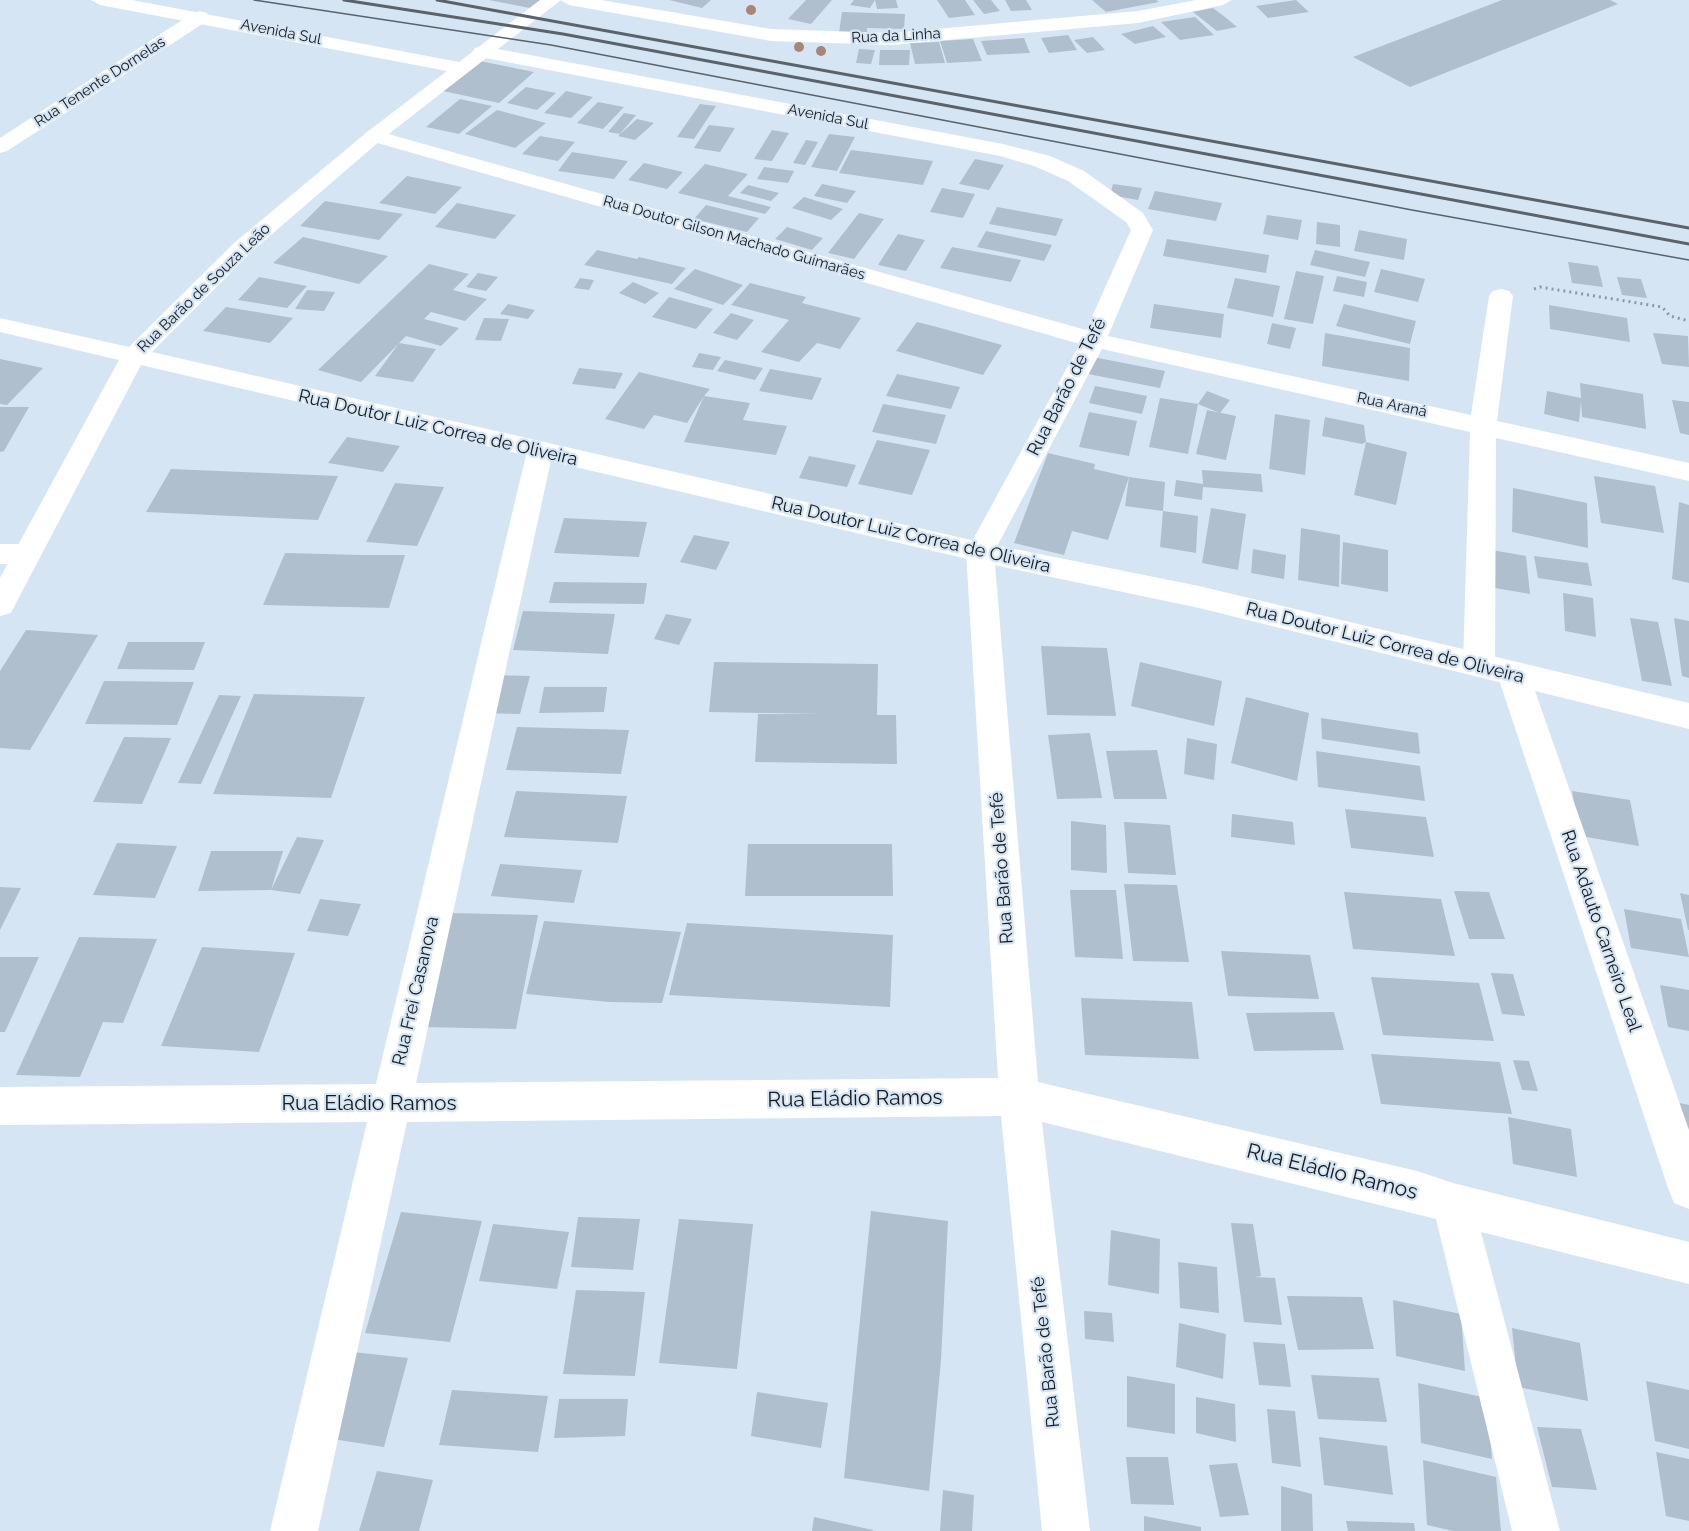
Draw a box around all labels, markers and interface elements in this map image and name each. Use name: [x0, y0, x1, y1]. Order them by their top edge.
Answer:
street label: Avenida Sul: [239, 15, 323, 49]
street label: Rua da Linha: [851, 25, 941, 47]
street label: Rua Tenente Dornelas: [31, 33, 169, 131]
street label: Avenida Sul: [786, 100, 870, 134]
street label: Rua Doutor Gilson Machado Guimarães: [601, 192, 867, 284]
street label: Rua Barão de Souza Leão: [134, 220, 274, 356]
street label: Rua Barão de Tefé: [1023, 314, 1111, 460]
street label: Rua Doutor Luiz Correa de Oliveira: [296, 385, 580, 471]
street label: Rua Araná: [1355, 389, 1429, 421]
street label: Rua Doutor Luiz Correa de Oliveira: [769, 492, 1053, 578]
street label: Rua Doutor Luiz Correa de Oliveira: [1244, 598, 1526, 688]
street label: Rua Barão de Tefé: [986, 791, 1018, 945]
street label: Rua Adauto Carneiro Leal: [1556, 827, 1646, 1035]
street label: Rua Frei Casanova: [388, 914, 444, 1068]
street label: Rua Eládio Ramos: [767, 1085, 943, 1113]
street label: Rua Eládio Ramos: [281, 1091, 457, 1117]
street label: Rua Eládio Ramos: [1244, 1139, 1420, 1205]
street label: Rua Barão de Tefé: [1027, 1275, 1065, 1429]

